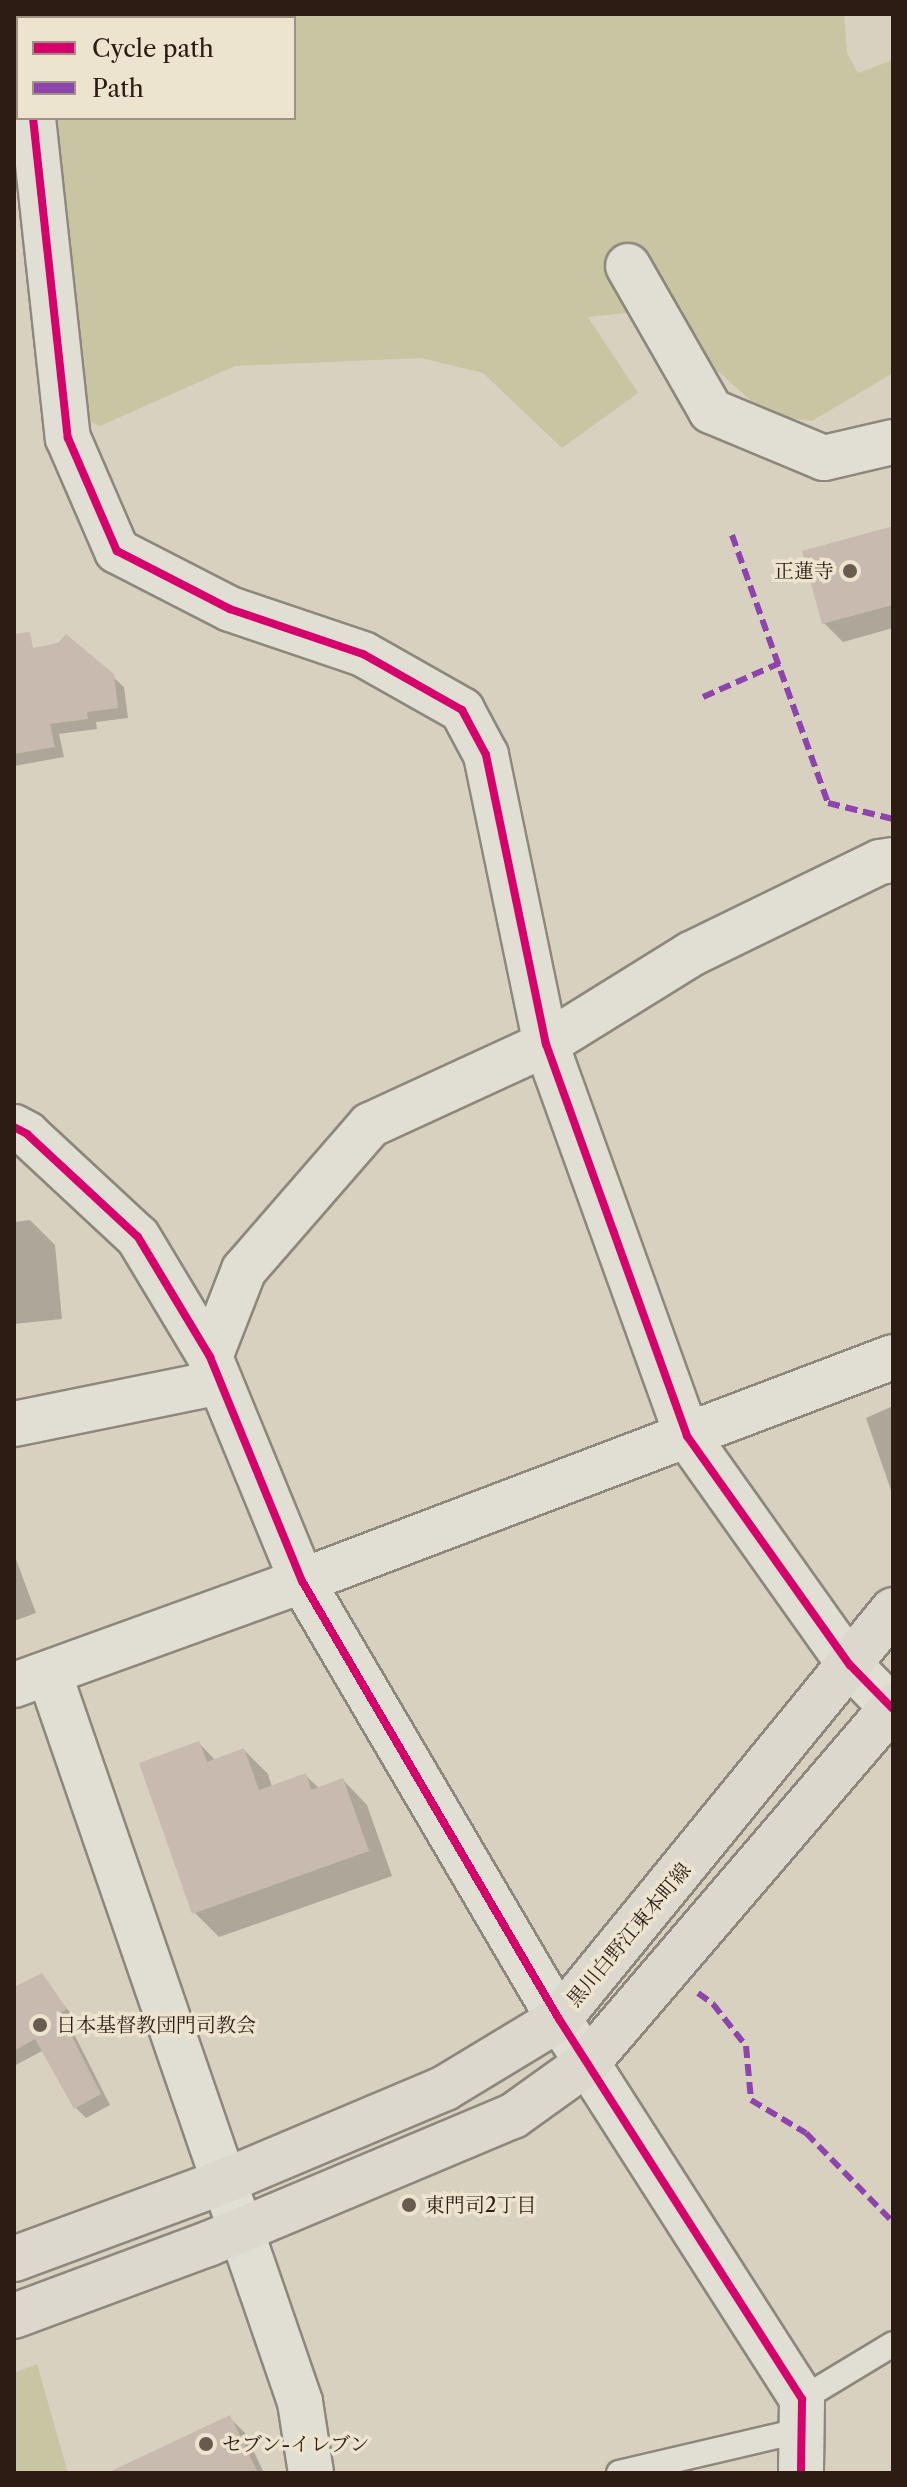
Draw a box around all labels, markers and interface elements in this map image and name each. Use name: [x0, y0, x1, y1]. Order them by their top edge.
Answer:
legend: [16, 16, 296, 120]
text: Cycle path: [92, 34, 214, 63]
text: Path: [92, 74, 144, 103]
place label: 正蓮寺: [774, 559, 834, 583]
marker: 正蓮寺: [841, 562, 859, 580]
street label: 黒川白野江東本町線: [562, 1858, 696, 2012]
place label: 日本基督教団門司教会: [56, 2013, 256, 2037]
marker: 日本基督教団門司教会: [31, 2016, 49, 2034]
place label: 東門司2丁目: [425, 2193, 536, 2217]
marker: 東門司2丁目: [400, 2196, 418, 2214]
place label: セブン-イレブン: [222, 2432, 371, 2456]
marker: セブン-イレブン: [197, 2435, 215, 2453]

